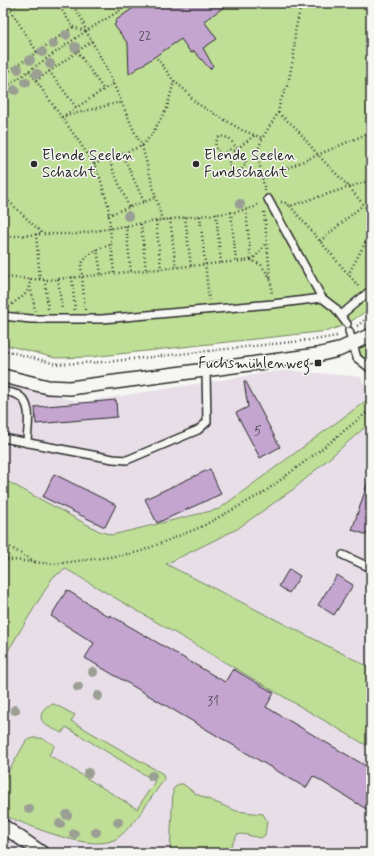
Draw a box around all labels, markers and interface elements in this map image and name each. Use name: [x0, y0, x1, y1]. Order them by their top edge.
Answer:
house number: 22: [138, 28, 152, 45]
place label: Elende Seelen Schacht: [42, 146, 134, 183]
place label: Elende Seelen Fundschacht: [204, 146, 296, 183]
marker: Elende Seelen Schacht: [29, 159, 39, 169]
marker: Elende Seelen Fundschacht: [191, 159, 201, 169]
place label: Fuchsmühlenweg: [198, 354, 310, 375]
marker: Fuchsmühlenweg: [313, 358, 323, 368]
house number: 5: [254, 423, 262, 440]
house number: 31: [207, 693, 219, 710]

